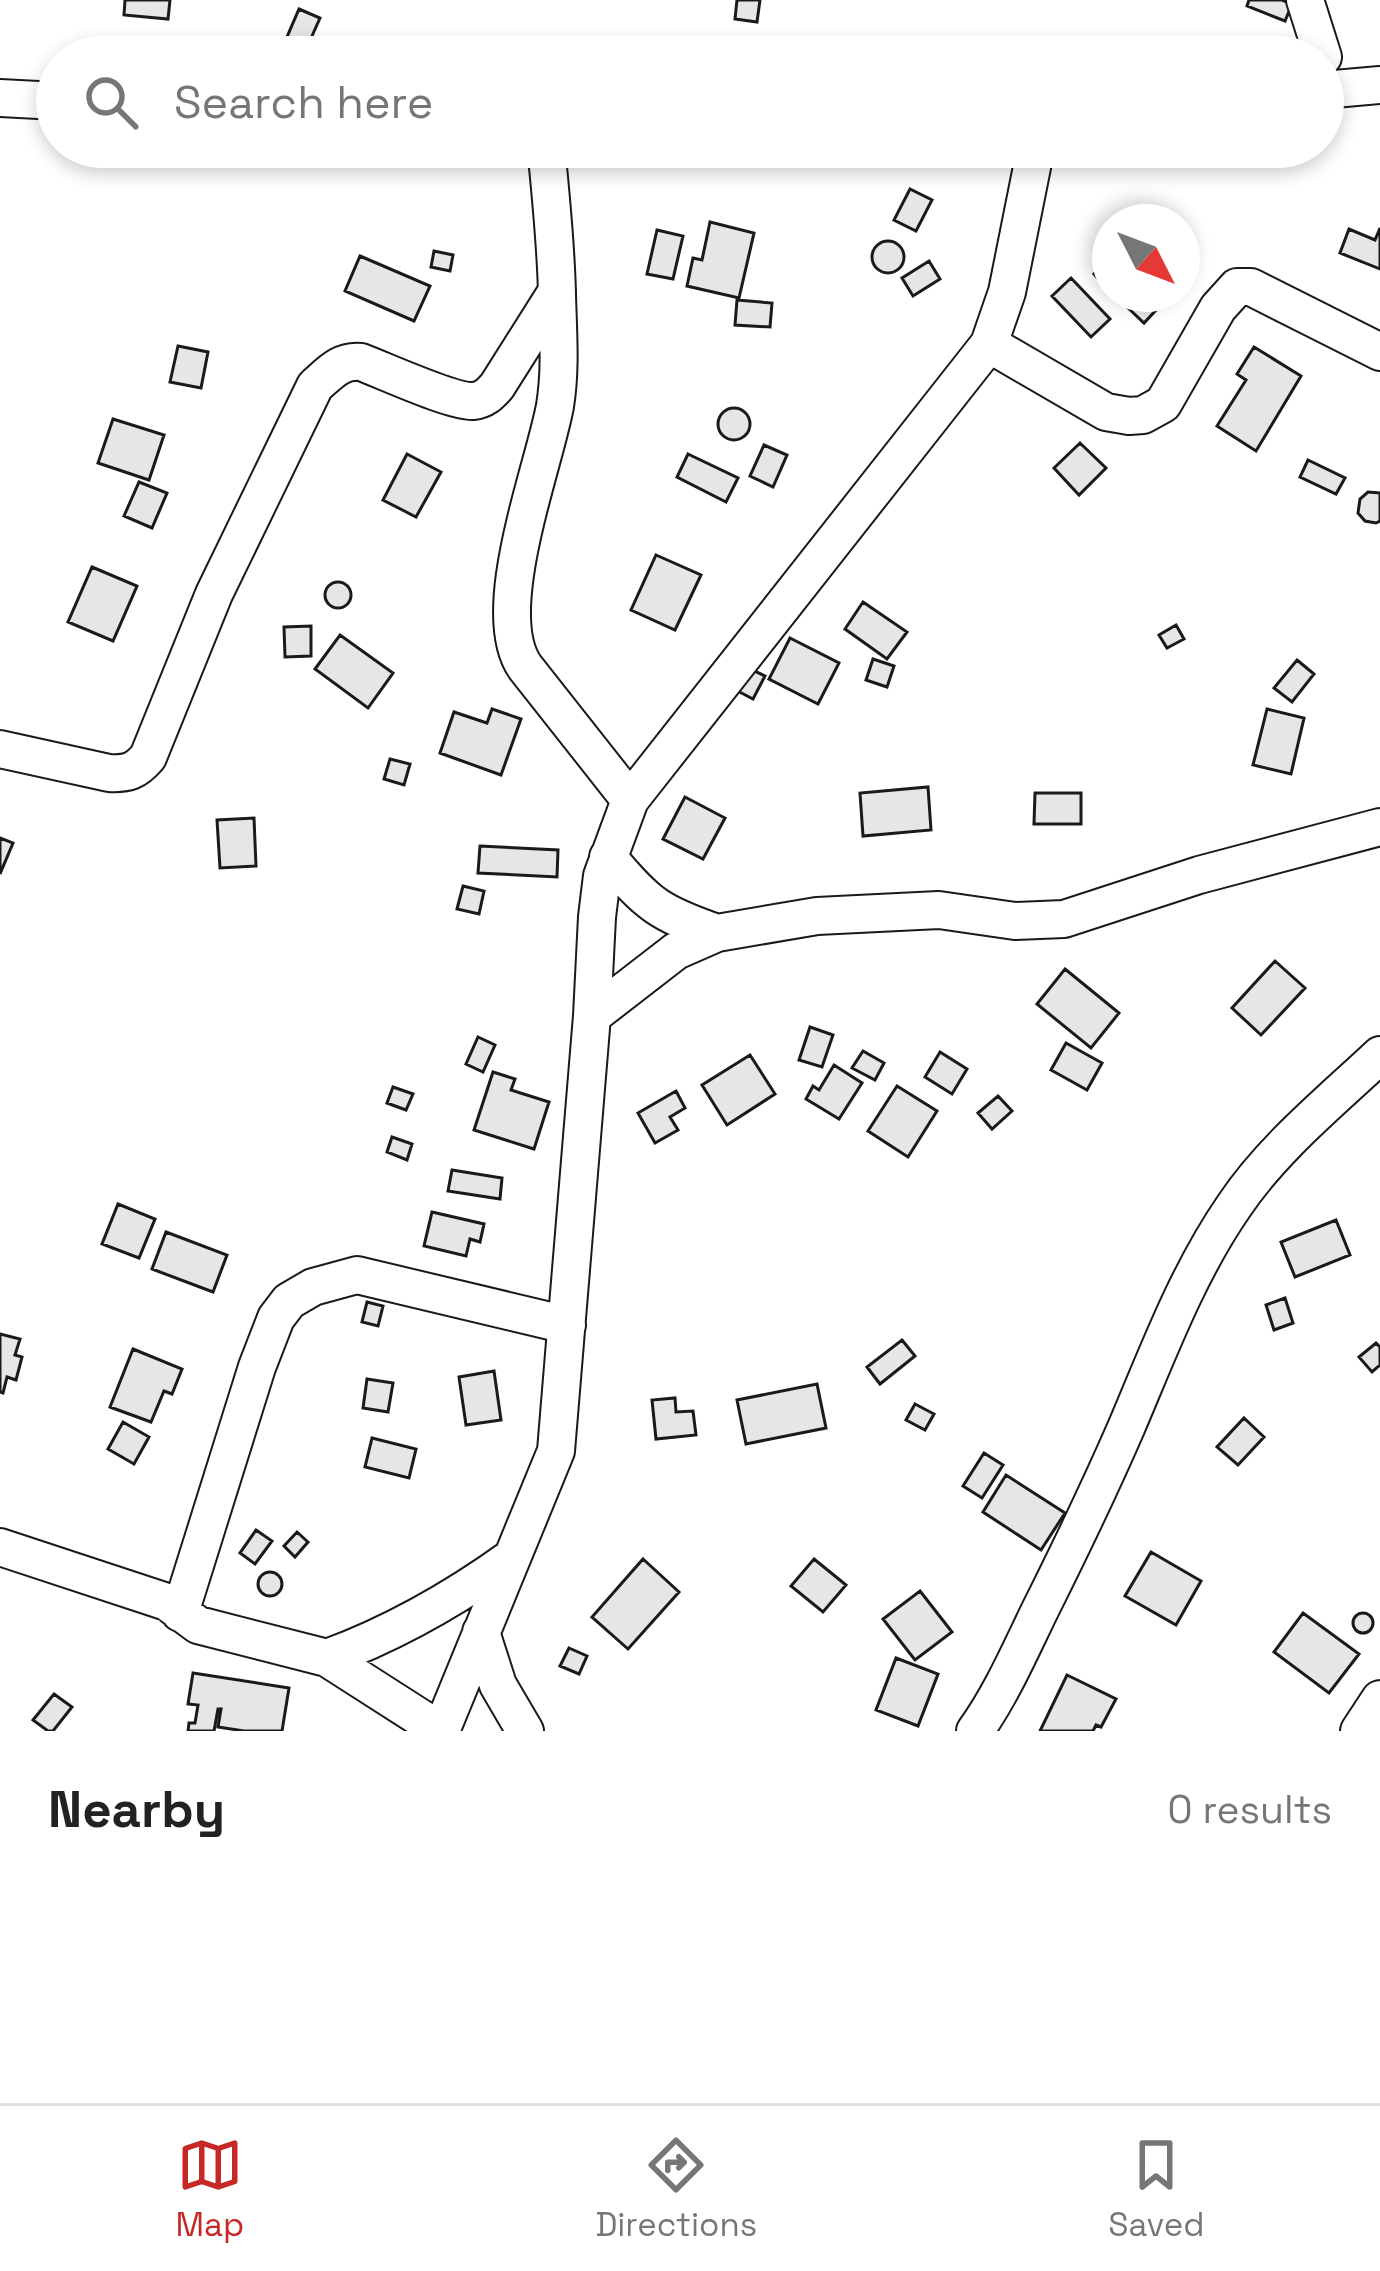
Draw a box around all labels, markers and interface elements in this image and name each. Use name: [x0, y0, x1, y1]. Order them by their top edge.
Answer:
search box: [36, 36, 1344, 168]
icon: search: [78, 69, 144, 135]
text: Search here: [174, 74, 433, 131]
north arrow: [1092, 204, 1200, 312]
text: Nearby: [48, 1777, 225, 1842]
text: 0 results: [1167, 1785, 1332, 1834]
tab: Map: [176, 2132, 244, 2246]
tab: Directions: [595, 2132, 757, 2246]
tab: Saved: [1108, 2132, 1204, 2246]

